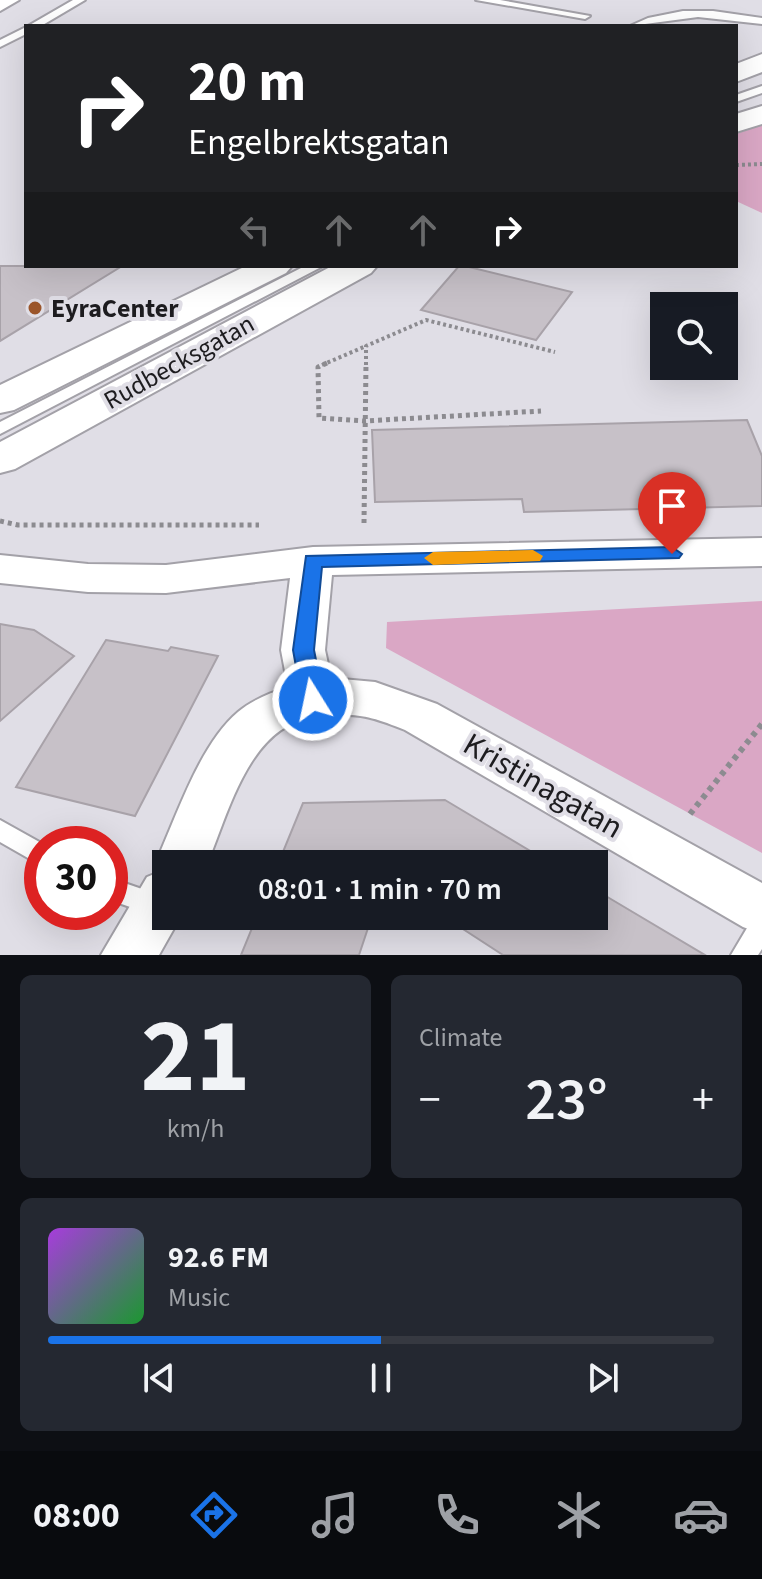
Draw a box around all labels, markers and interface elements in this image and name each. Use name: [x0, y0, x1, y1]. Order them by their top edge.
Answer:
text: 20 m: [188, 43, 306, 122]
icon: right: [56, 56, 160, 160]
text: Engelbrektsgatan: [188, 117, 450, 168]
icon: left: [233, 208, 277, 252]
icon: ahead: [317, 208, 361, 252]
icon: ahead: [401, 208, 445, 252]
icon: right: [485, 208, 529, 252]
place label: EyraCenter: [51, 290, 179, 327]
map controls: [650, 292, 738, 380]
button: search: [650, 292, 738, 380]
marker: EyraCenter: [26, 299, 44, 317]
street label: Rudbecksgatan: [97, 305, 261, 419]
pin: [638, 472, 706, 554]
icon: arrive: [650, 484, 694, 528]
position arrow: [271, 658, 355, 742]
street label: Kristinagatan: [455, 722, 631, 850]
speed limit sign: 30: [24, 826, 128, 930]
text: 08:01 · 1 min · 70 m: [258, 868, 502, 911]
text: 21: [141, 984, 250, 1132]
text: Climate: [419, 1019, 503, 1056]
text: 23°: [525, 1058, 608, 1143]
text: −: [419, 1069, 441, 1132]
text: +: [692, 1069, 714, 1132]
text: km/h: [167, 1110, 224, 1147]
text: 92.6 FM: [168, 1236, 269, 1279]
text: Music: [168, 1279, 230, 1316]
icon: previous: [137, 1356, 181, 1400]
icon: pause: [359, 1356, 403, 1400]
icon: next: [581, 1356, 625, 1400]
icon: directions: [186, 1487, 242, 1543]
icon: music: [307, 1487, 363, 1543]
icon: phone: [429, 1487, 485, 1543]
icon: climate: [551, 1487, 607, 1543]
icon: car: [673, 1487, 729, 1543]
text: 08:00: [33, 1490, 120, 1541]

